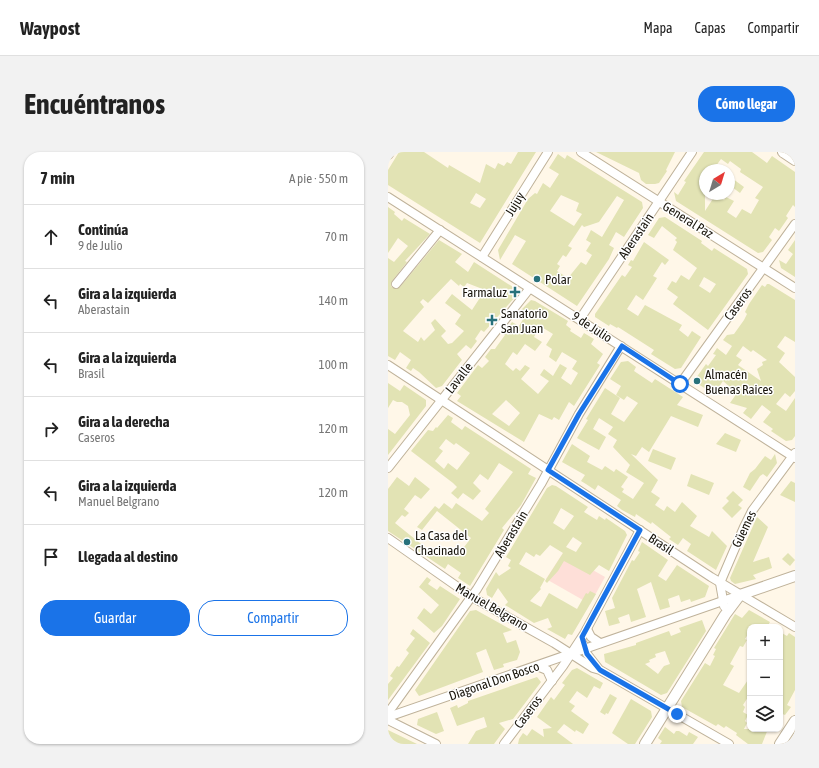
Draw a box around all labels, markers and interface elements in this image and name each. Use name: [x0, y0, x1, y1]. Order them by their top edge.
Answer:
text: Waypost: [20, 17, 80, 39]
text: Mapa: [644, 20, 673, 36]
text: Capas: [695, 20, 726, 36]
text: Compartir: [748, 20, 799, 36]
button: Cómo llegar: [698, 86, 795, 122]
text: Encuéntranos: [24, 88, 165, 120]
north arrow: [699, 164, 735, 200]
text: 7 min: [40, 168, 75, 188]
text: A pie · 550 m: [289, 171, 348, 186]
street label: Jujuy: [502, 189, 528, 219]
street label: General Paz: [660, 199, 716, 242]
street label: Aberastain: [615, 210, 657, 262]
text: Continúa: [78, 221, 128, 238]
icon: ahead: [40, 226, 62, 248]
text: 70 m: [325, 229, 348, 244]
text: 9 de Julio: [78, 238, 123, 253]
place label: Polar: [545, 272, 571, 287]
marker: Polar: [532, 274, 542, 284]
street label: Caseros: [721, 284, 755, 323]
text: Gira a la izquierda: [78, 285, 176, 302]
place label: Farmaluz: [462, 285, 507, 300]
marker: Farmaluz: [510, 287, 520, 297]
icon: left: [40, 290, 62, 312]
text: 140 m: [319, 293, 348, 308]
text: Aberastain: [78, 302, 130, 317]
place label: Sanatorio San Juan: [501, 306, 548, 336]
street label: 9 de Julio: [569, 309, 615, 345]
marker: Sanatorio San Juan: [486, 314, 498, 326]
text: Gira a la izquierda: [78, 349, 176, 366]
icon: left: [40, 354, 62, 376]
text: 100 m: [319, 357, 348, 372]
street label: Lavalle: [442, 360, 476, 396]
text: Brasil: [78, 366, 105, 381]
place label: Almacén Buenas Raices: [705, 367, 773, 397]
route start: [671, 375, 689, 393]
marker: Almacén Buenas Raices: [692, 376, 702, 386]
text: Gira a la derecha: [78, 413, 169, 430]
icon: right: [40, 418, 62, 440]
text: 120 m: [319, 421, 348, 436]
text: Caseros: [78, 430, 115, 445]
text: Gira a la izquierda: [78, 477, 176, 494]
icon: left: [40, 482, 62, 504]
text: 120 m: [319, 485, 348, 500]
text: Manuel Belgrano: [78, 494, 159, 509]
street label: Aberastain: [491, 508, 531, 560]
street label: Güemes: [729, 508, 759, 550]
place label: La Casa del Chacinado: [415, 528, 468, 558]
street label: Brasil: [646, 530, 677, 558]
marker: La Casa del Chacinado: [402, 537, 412, 547]
icon: arrive: [40, 546, 62, 568]
text: Llegada al destino: [78, 548, 178, 565]
street label: Manuel Belgrano: [453, 580, 531, 634]
button: Guardar: [40, 600, 190, 636]
button: Compartir: [198, 600, 348, 636]
map controls: [747, 624, 783, 732]
button: +: [747, 624, 783, 660]
street label: Diagonal Don Bosco: [447, 659, 541, 703]
button: −: [747, 660, 783, 696]
street label: Caseros: [511, 692, 545, 731]
button: layers: [747, 696, 783, 732]
route end: [668, 705, 686, 723]

